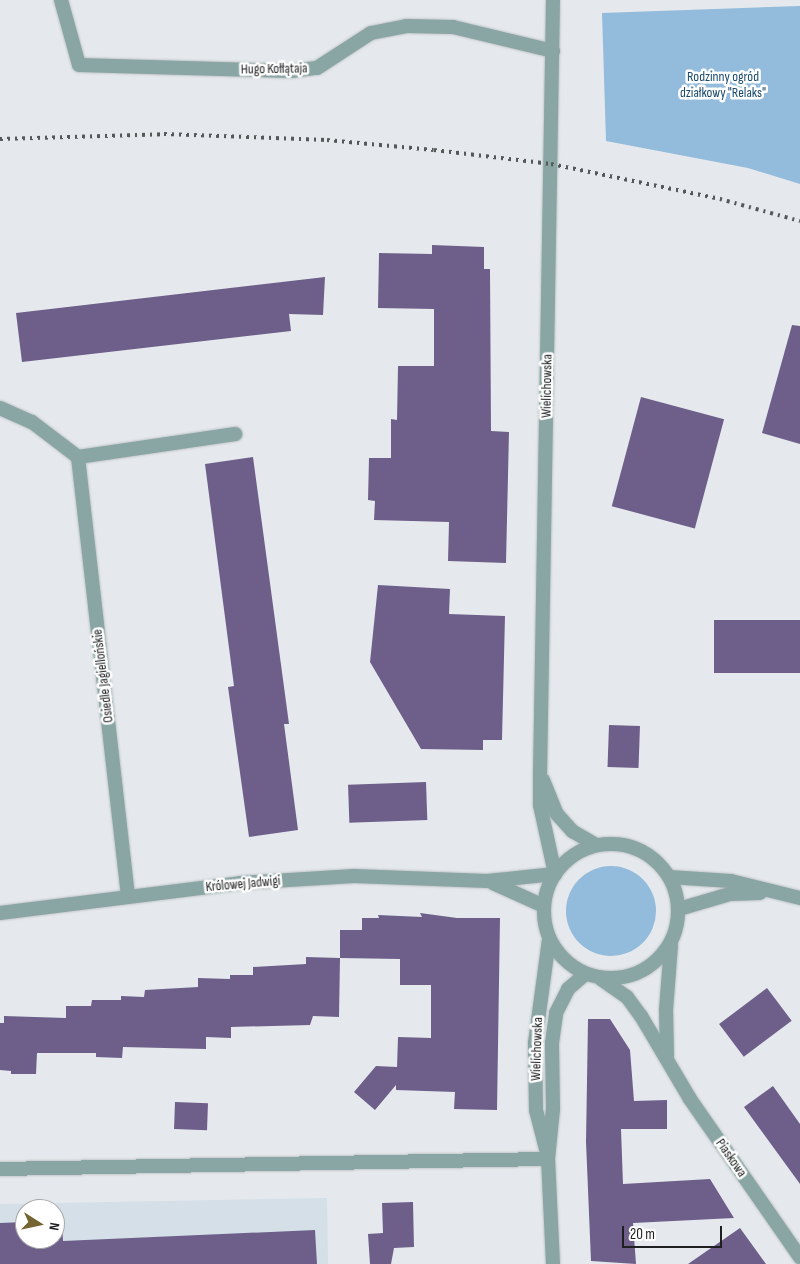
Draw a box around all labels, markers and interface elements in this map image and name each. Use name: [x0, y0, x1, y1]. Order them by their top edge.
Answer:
street label: Hugo Kołłątaja: [241, 60, 307, 78]
park label: Rodzinny ogród działkowy "Relaks": [680, 69, 766, 102]
street label: Wielichowska: [538, 354, 556, 418]
street label: Osiedle Jagiellońskie: [89, 628, 117, 724]
street label: Królowej Jadwigi: [205, 872, 281, 896]
street label: Wielichowska: [527, 1017, 547, 1081]
street label: Piaskowa: [712, 1136, 750, 1180]
north arrow: [15, 1199, 65, 1249]
scale bar: [625, 1216, 725, 1248]
text: N: [45, 1221, 63, 1232]
text: 20 m: [630, 1225, 655, 1244]

